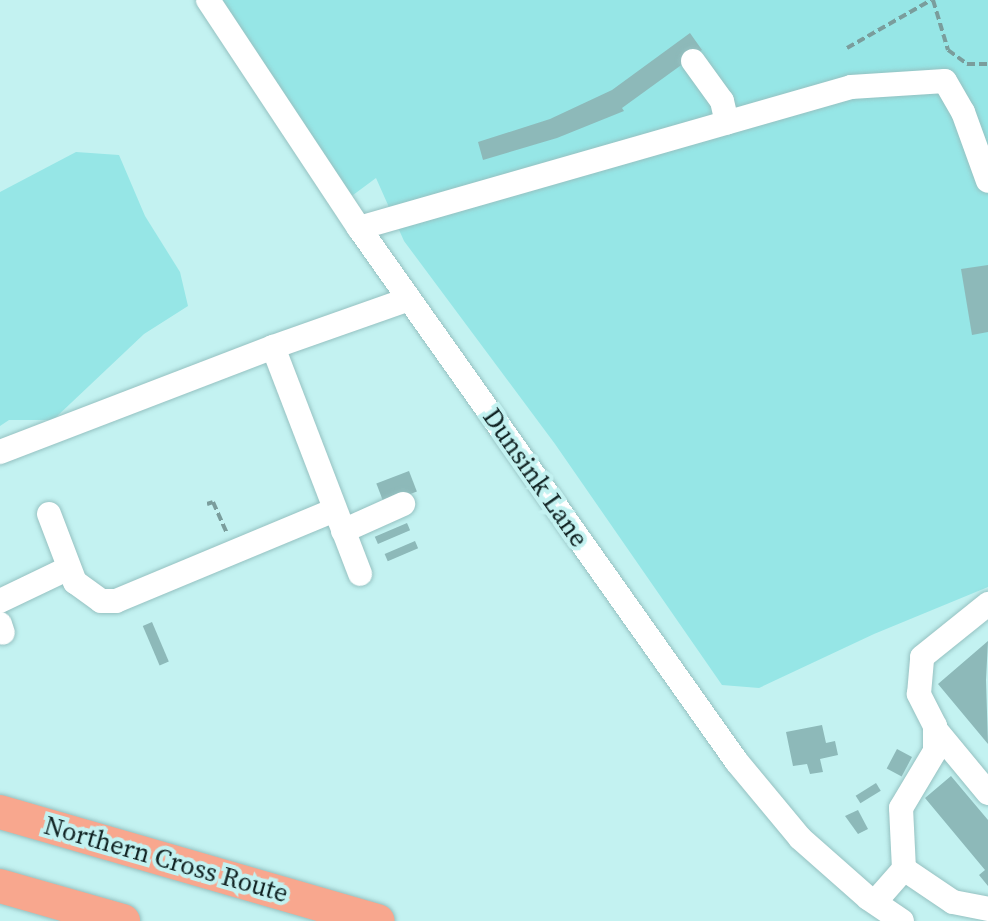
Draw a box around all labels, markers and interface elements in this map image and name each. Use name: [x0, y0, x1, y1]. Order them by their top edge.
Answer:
street label: Dunsink Lane: [476, 403, 594, 553]
street label: Northern Cross Route: [40, 810, 292, 910]

